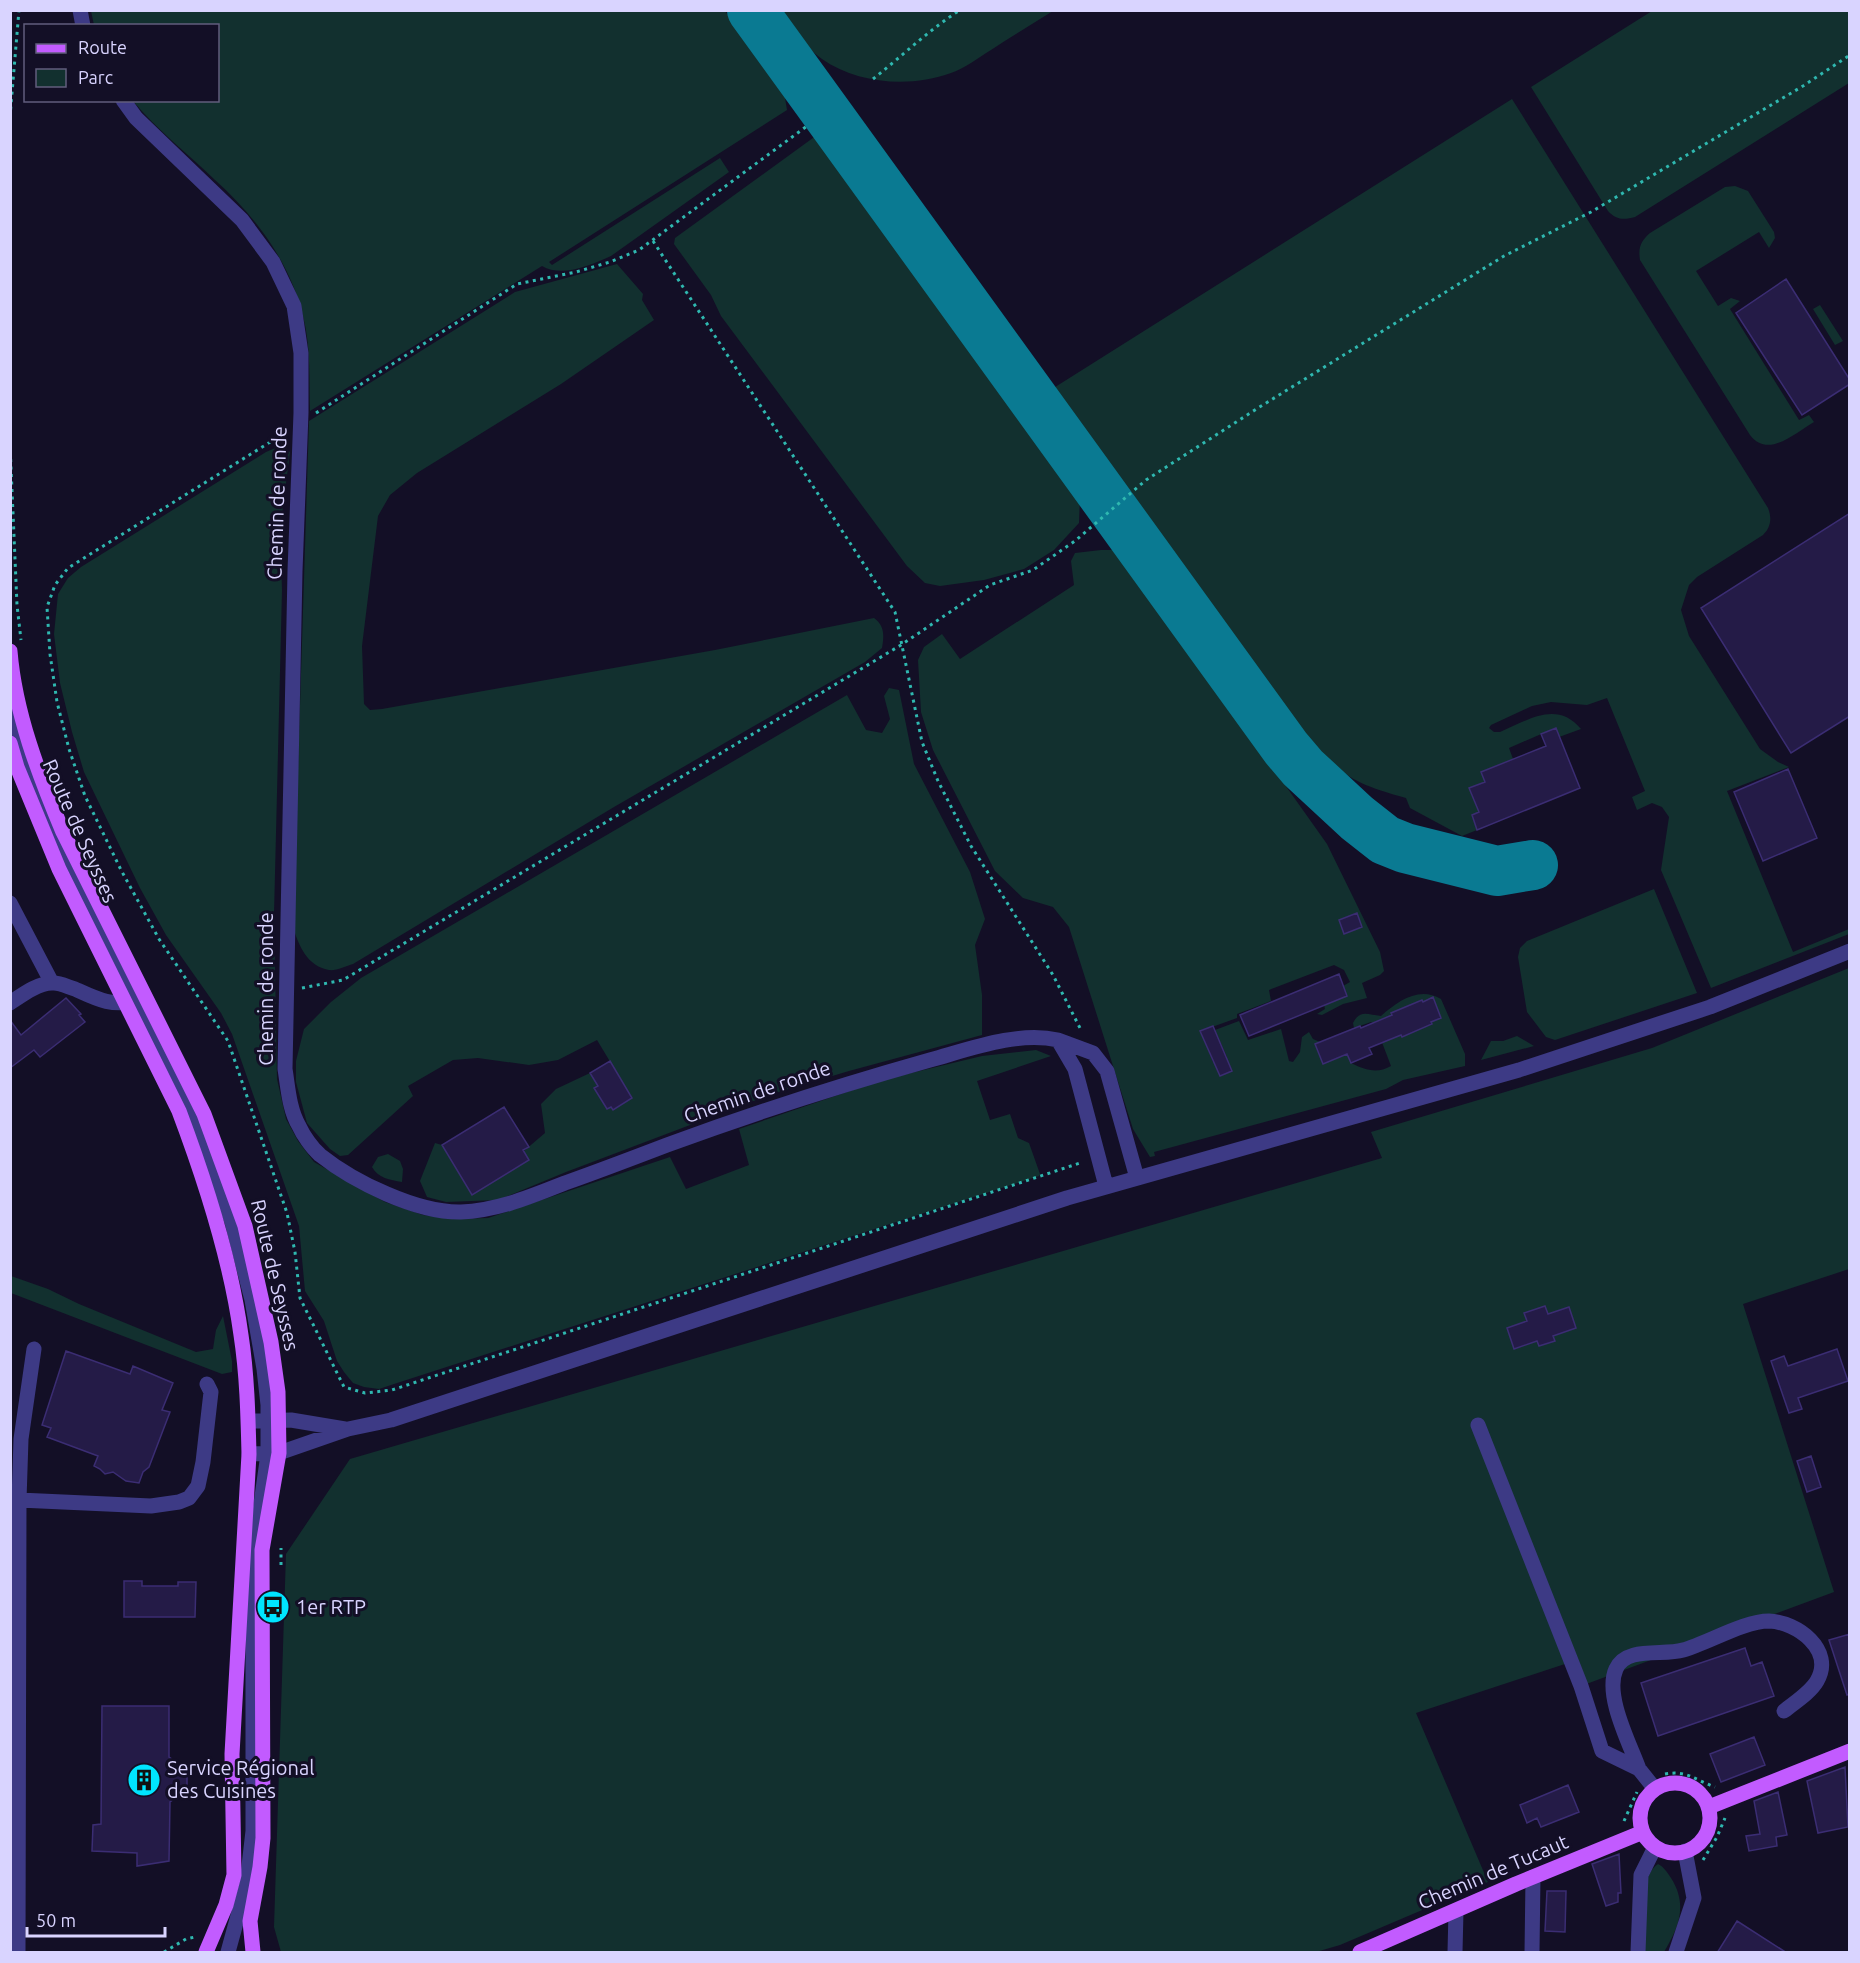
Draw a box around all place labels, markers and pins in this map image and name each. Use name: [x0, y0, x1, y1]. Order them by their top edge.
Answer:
bus stop icon: 1er RTP: [255, 1589, 291, 1625]
place label: 1er RTP: [296, 1595, 366, 1618]
place label: Service Régional des Cuisines: [167, 1756, 314, 1802]
building icon: Service Régional des Cuisines: [126, 1762, 162, 1798]

